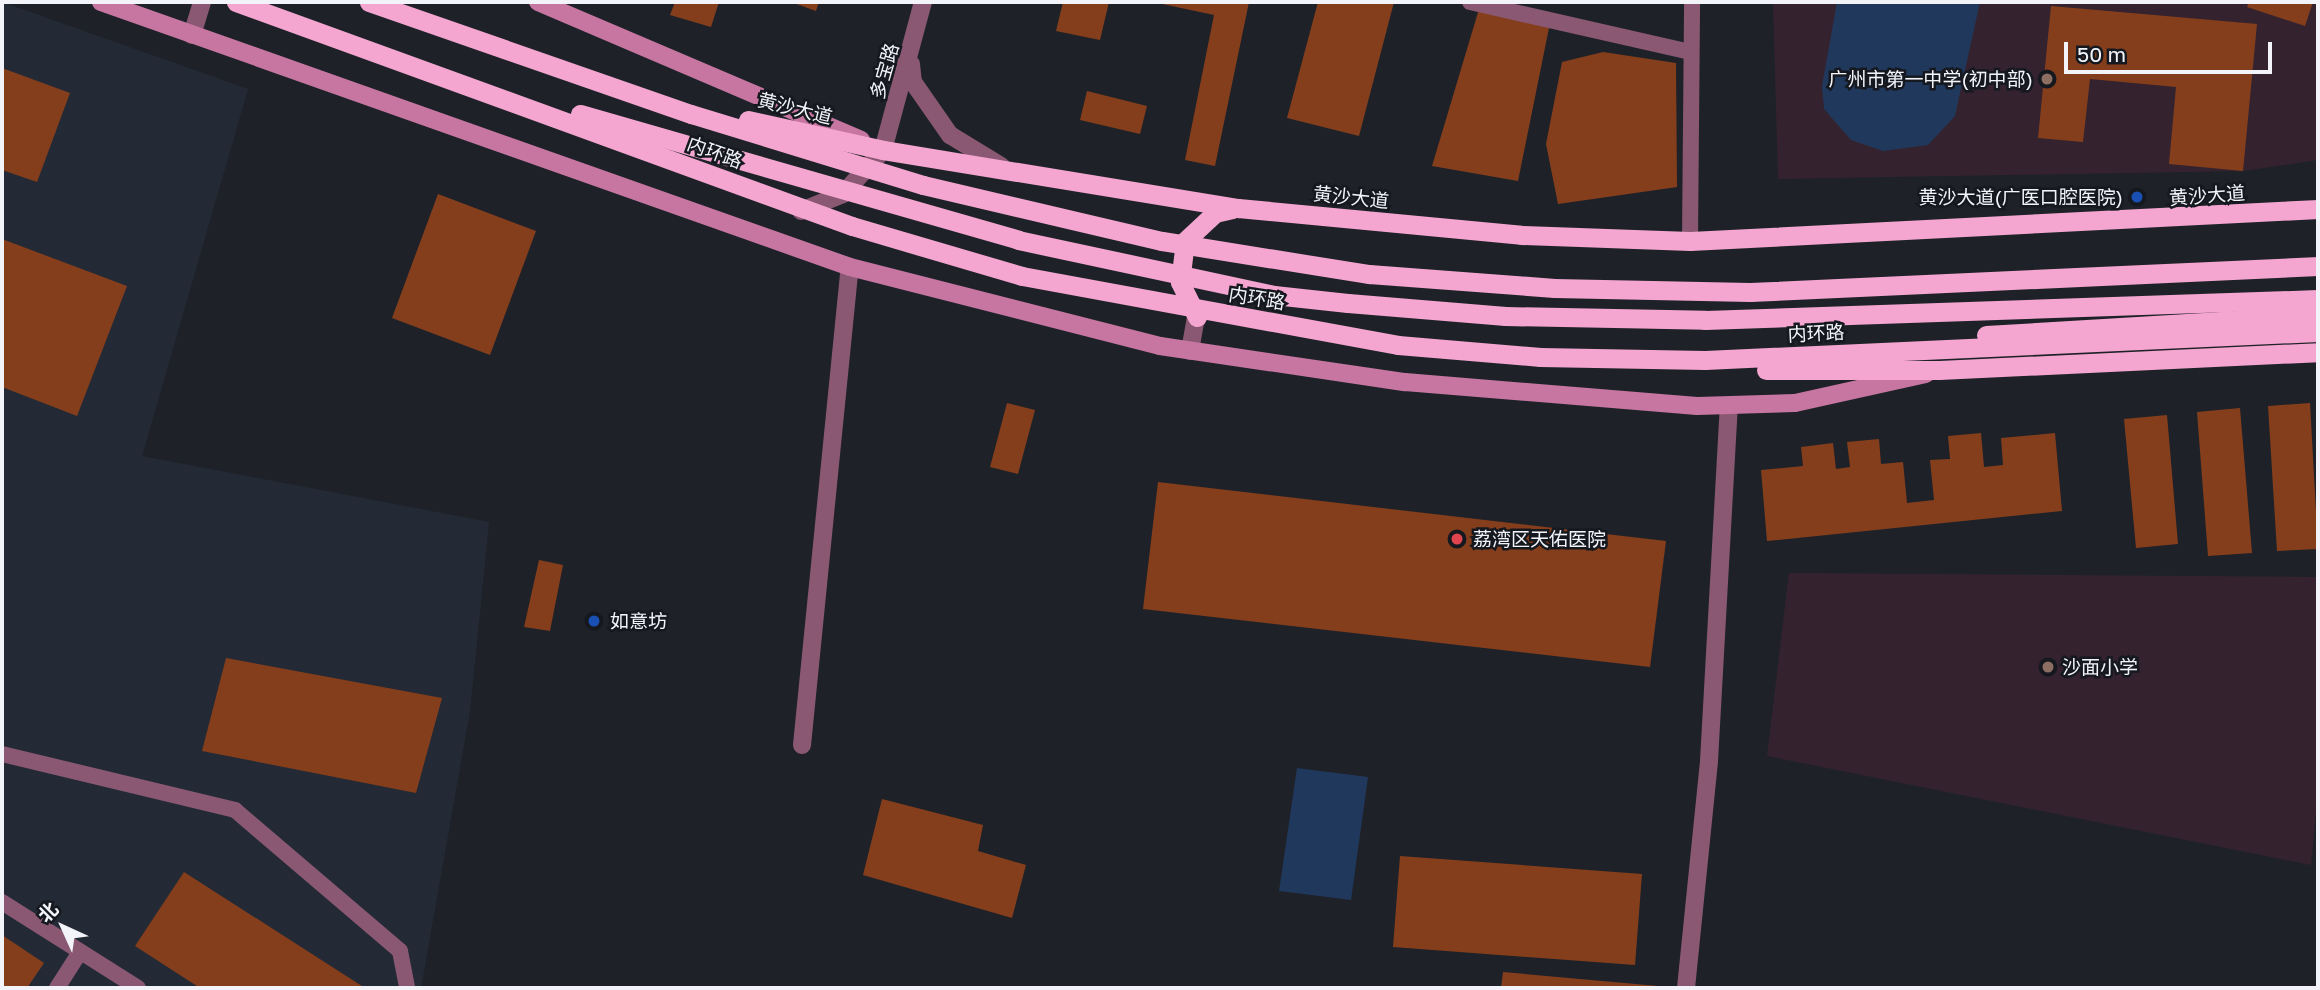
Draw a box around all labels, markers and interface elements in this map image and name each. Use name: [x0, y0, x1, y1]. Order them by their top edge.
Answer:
scale bar: [2068, 28, 2276, 72]
street label: 多宝路: [865, 40, 903, 102]
text: 50 m: [2077, 41, 2126, 67]
place label: 广州市第一中学(初中部): [1829, 68, 2033, 90]
marker: 广州市第一中学(初中部): [2039, 71, 2055, 87]
street label: 黄沙大道: [755, 88, 835, 128]
street label: 内环路: [684, 132, 746, 172]
street label: 黄沙大道: [2168, 181, 2246, 209]
street label: 黄沙大道: [1312, 182, 1390, 212]
place label: 黄沙大道(广医口腔医院): [1919, 186, 2123, 208]
marker: 黄沙大道(广医口腔医院): [2129, 189, 2145, 205]
street label: 内环路: [1227, 282, 1287, 314]
street label: 内环路: [1787, 320, 1845, 346]
place label: 荔湾区天佑医院: [1473, 528, 1606, 550]
marker: 荔湾区天佑医院: [1447, 529, 1467, 549]
place label: 如意坊: [610, 610, 667, 632]
marker: 如意坊: [584, 611, 604, 631]
place label: 沙面小学: [2062, 656, 2138, 678]
marker: 沙面小学: [2040, 659, 2056, 675]
north arrow: [28, 892, 98, 962]
text: 北: [33, 897, 63, 927]

